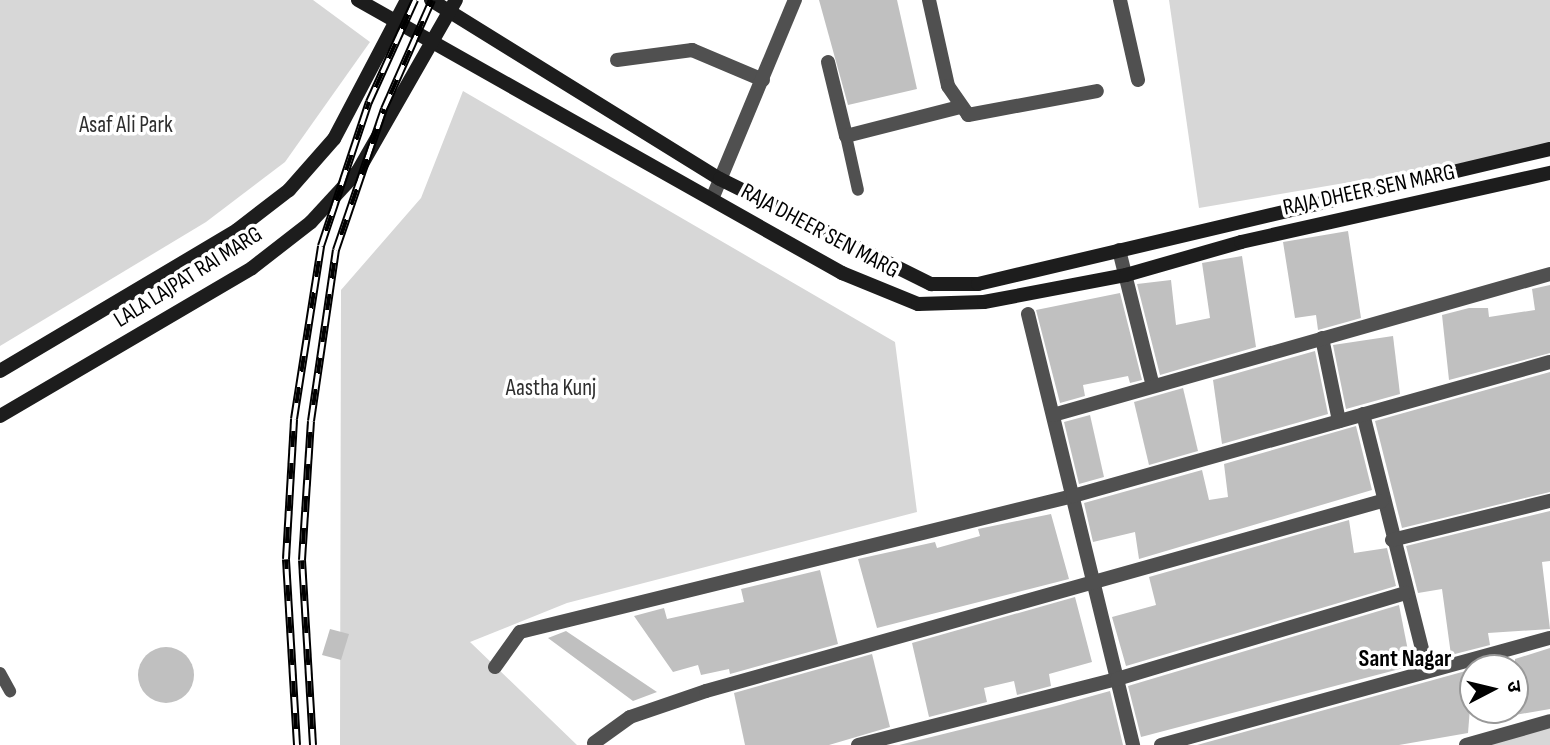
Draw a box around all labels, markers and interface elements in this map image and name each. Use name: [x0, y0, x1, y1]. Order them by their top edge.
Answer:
park label: Asaf Ali Park: [79, 111, 173, 139]
street label: RAJA DHEER SEN MARG: [1280, 158, 1458, 222]
street label: RAJA DHEER SEN MARG: [736, 178, 904, 284]
street label: LALA LAJPAT RAI MARG: [109, 220, 267, 334]
park label: Aastha Kunj: [506, 374, 596, 402]
district label: Sant Nagar: [1359, 645, 1451, 673]
north arrow: [1459, 654, 1529, 724]
text: उ: [1501, 680, 1525, 694]

